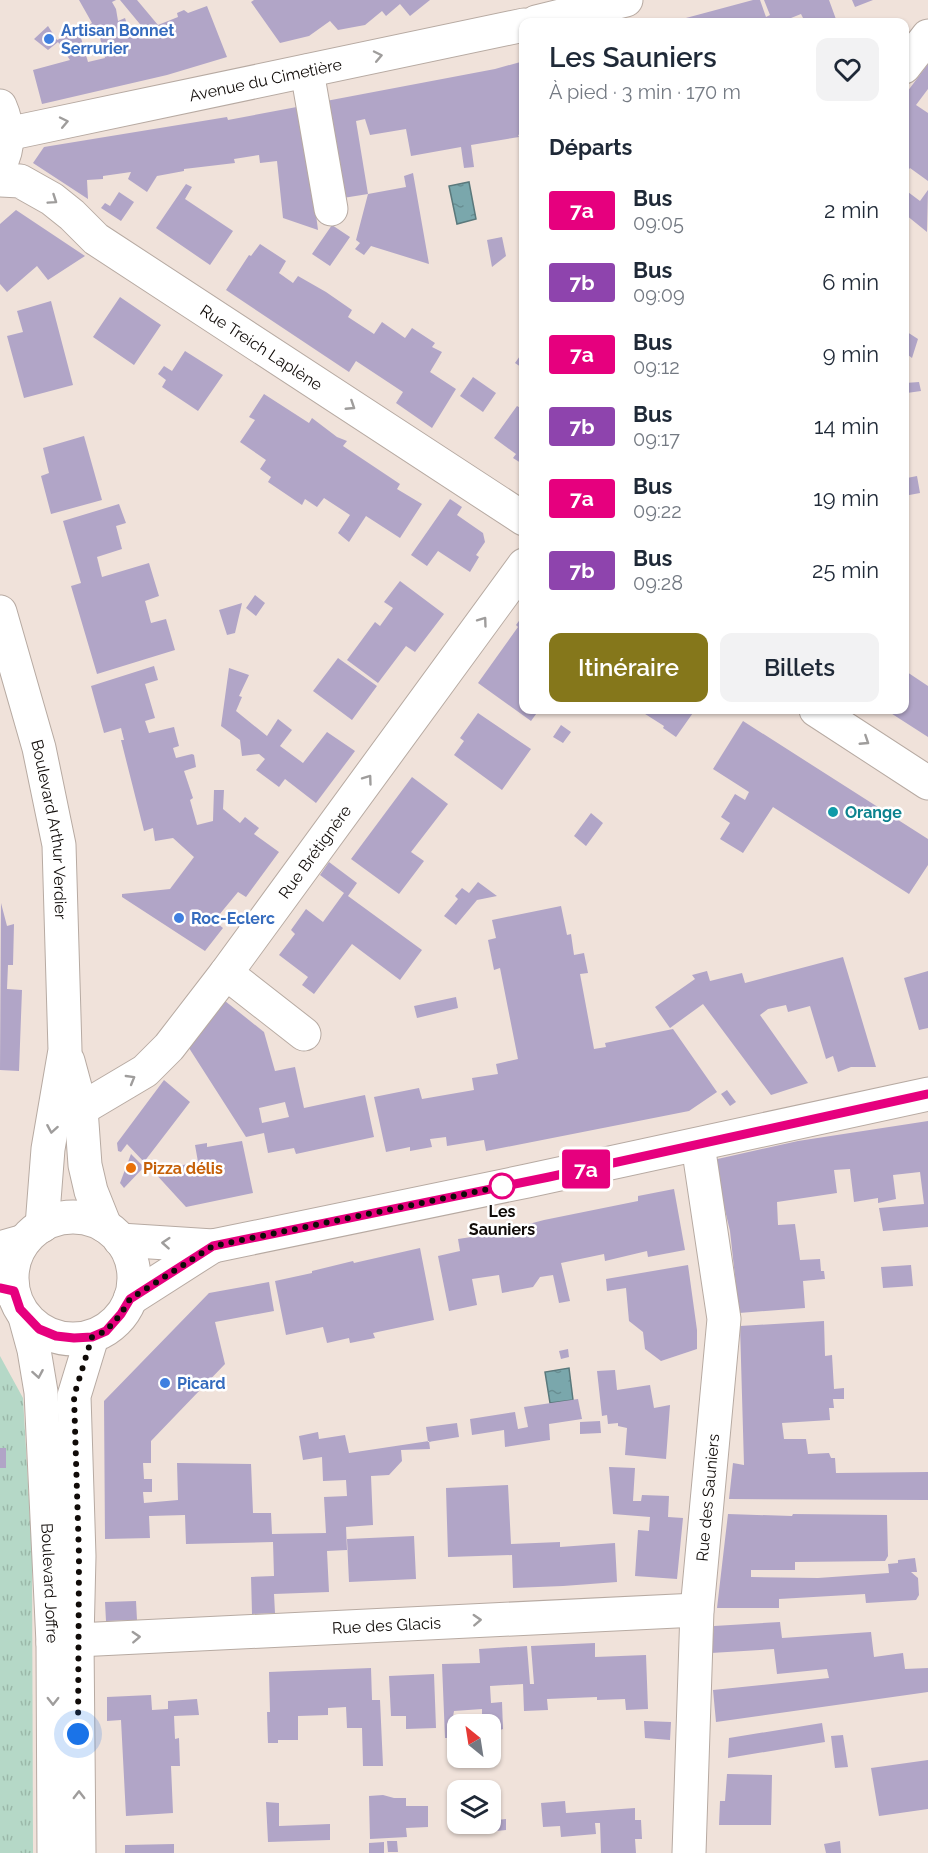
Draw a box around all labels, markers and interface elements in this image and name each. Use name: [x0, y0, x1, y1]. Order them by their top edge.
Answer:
place label: Artisan Bonnet Serrurier: [61, 21, 174, 58]
marker: Artisan Bonnet Serrurier: [42, 32, 56, 46]
button: heart: [816, 38, 879, 101]
text: Les Sauniers: [549, 41, 717, 74]
one-way arrow: [373, 50, 383, 63]
street label: Avenue du Cimetière: [187, 55, 343, 105]
text: À pied · 3 min · 170 m: [549, 80, 741, 104]
one-way arrow: [59, 116, 69, 129]
text: Départs: [549, 134, 632, 160]
text: Bus: [633, 185, 672, 211]
one-way arrow: [47, 193, 58, 204]
text: 2 min: [824, 197, 879, 223]
text: 7a: [570, 198, 594, 223]
text: 09:05: [633, 211, 684, 235]
text: Bus: [633, 257, 672, 283]
text: 6 min: [822, 269, 879, 295]
text: 7b: [569, 270, 595, 295]
text: 09:09: [633, 283, 685, 307]
street label: Rue Treich Laplène: [197, 301, 326, 395]
text: Bus: [633, 329, 672, 355]
text: 9 min: [823, 341, 879, 367]
text: 7a: [570, 342, 594, 367]
text: 09:12: [633, 355, 680, 379]
one-way arrow: [345, 399, 356, 410]
text: Bus: [633, 401, 672, 427]
text: 14 min: [814, 413, 879, 439]
text: 7b: [569, 414, 595, 439]
text: 09:17: [633, 427, 680, 451]
text: Bus: [633, 473, 672, 499]
text: 19 min: [813, 485, 879, 511]
text: 7a: [570, 486, 594, 511]
text: 09:22: [633, 499, 682, 523]
text: Bus: [633, 545, 672, 571]
text: 25 min: [812, 557, 879, 583]
text: 7b: [569, 558, 595, 583]
text: 09:28: [633, 571, 683, 595]
one-way arrow: [475, 617, 486, 628]
button: Itinéraire: [549, 633, 708, 702]
button: Billets: [720, 633, 879, 702]
one-way arrow: [858, 734, 869, 745]
street label: Boulevard Arthur Verdier: [27, 737, 70, 920]
one-way arrow: [360, 774, 371, 785]
street label: Rue Brétignère: [275, 802, 355, 902]
place label: Orange: [845, 803, 902, 822]
marker: Orange: [826, 805, 840, 819]
place label: Roc-Eclerc: [191, 909, 275, 928]
marker: Roc-Eclerc: [172, 911, 186, 925]
one-way arrow: [125, 1075, 135, 1086]
one-way arrow: [46, 1123, 59, 1133]
line badge: 7a: [559, 1150, 613, 1188]
text: 7a: [574, 1157, 598, 1182]
place label: Pizza délis: [143, 1159, 223, 1178]
marker: Pizza délis: [124, 1161, 138, 1175]
marker: Les Sauniers: [489, 1173, 515, 1199]
place label: Les Sauniers: [469, 1202, 535, 1239]
one-way arrow: [162, 1237, 171, 1250]
one-way arrow: [31, 1368, 44, 1378]
place label: Picard: [177, 1374, 226, 1393]
marker: Picard: [158, 1376, 172, 1390]
street label: Rue des Sauniers: [693, 1433, 723, 1562]
street label: Boulevard Joffre: [37, 1522, 62, 1644]
street label: Rue des Glacis: [332, 1613, 442, 1638]
one-way arrow: [473, 1614, 482, 1627]
one-way arrow: [131, 1631, 140, 1644]
one-way arrow: [47, 1697, 59, 1706]
north arrow: [447, 1714, 501, 1768]
map controls: [447, 1714, 501, 1834]
your location: [63, 1719, 93, 1749]
button: layers: [447, 1780, 501, 1834]
one-way arrow: [72, 1790, 85, 1799]

